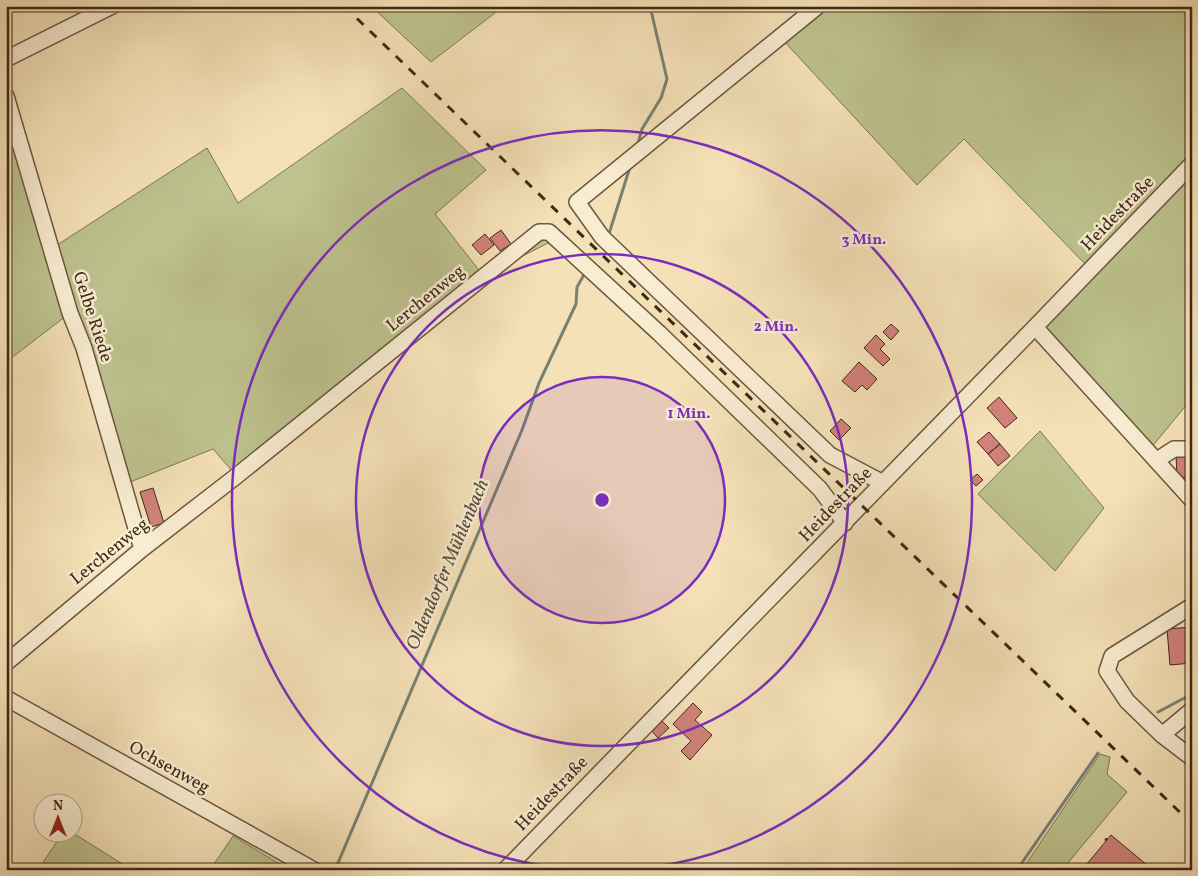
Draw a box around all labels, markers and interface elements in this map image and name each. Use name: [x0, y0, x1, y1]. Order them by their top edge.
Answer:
street label: Heidestraße: [1076, 171, 1160, 257]
text: 3 Min.: [842, 230, 886, 251]
street label: Lerchenweg: [381, 260, 471, 338]
street label: Gelbe Riede: [66, 268, 118, 366]
text: 2 Min.: [754, 317, 798, 338]
text: 1 Min.: [668, 404, 710, 425]
street label: Heidestraße: [794, 462, 878, 548]
water label: Oldendorfer Mühlenbach: [400, 476, 496, 654]
centre of rings: [593, 491, 611, 509]
street label: Lerchenweg: [65, 513, 155, 591]
street label: Ochsenweg: [124, 735, 214, 801]
street label: Heidestraße: [510, 751, 594, 837]
north arrow: [32, 794, 82, 844]
text: N: [53, 797, 63, 816]

